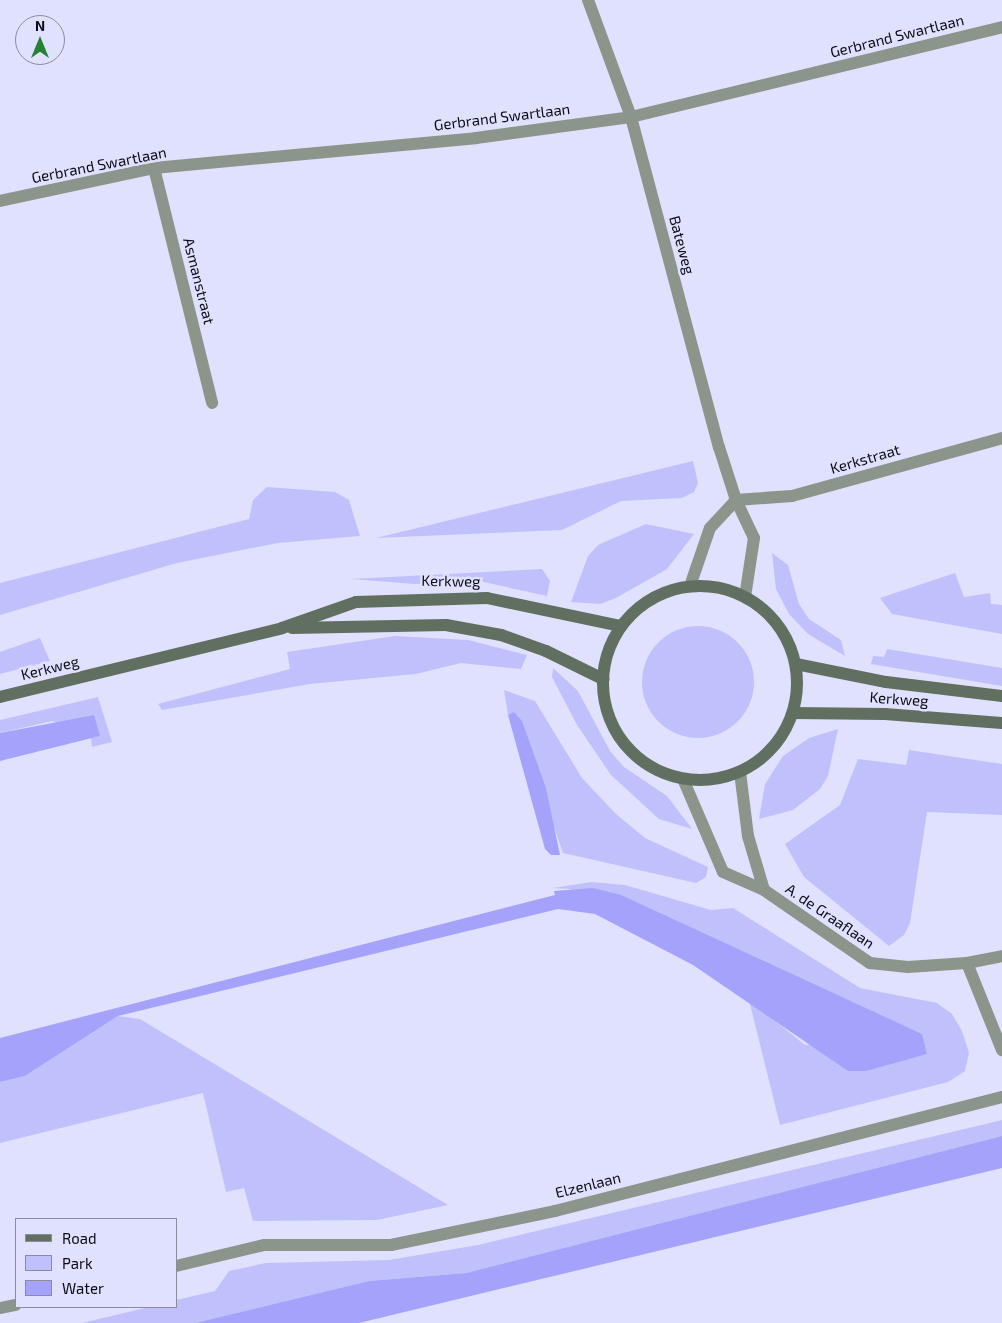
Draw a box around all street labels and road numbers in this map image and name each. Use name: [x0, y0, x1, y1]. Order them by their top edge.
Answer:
street label: Gerbrand Swartlaan: [828, 11, 966, 61]
street label: Gerbrand Swartlaan: [433, 100, 571, 134]
street label: Gerbrand Swartlaan: [30, 143, 168, 187]
street label: Bateweg: [666, 214, 698, 276]
street label: Asmanstraat: [180, 236, 218, 326]
street label: Kerkstraat: [828, 440, 902, 478]
street label: Kerkweg: [421, 571, 481, 591]
street label: Kerkweg: [19, 652, 81, 684]
street label: Kerkweg: [869, 688, 929, 710]
street label: A. de Graaflaan: [782, 880, 878, 952]
street label: Elzenlaan: [553, 1168, 623, 1202]

